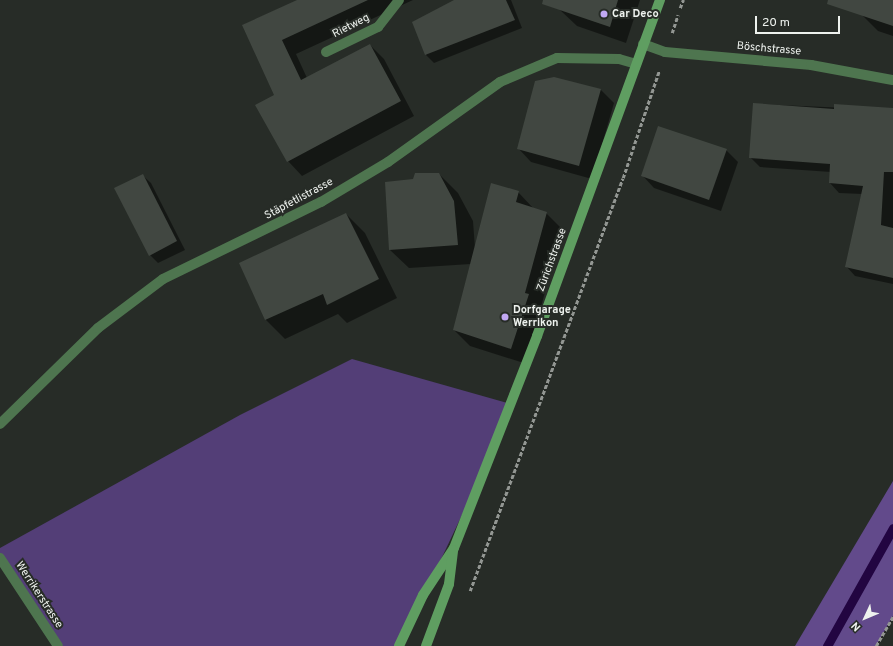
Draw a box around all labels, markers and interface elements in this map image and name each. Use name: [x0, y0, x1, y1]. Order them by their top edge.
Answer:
place label: Car Deco: [612, 7, 659, 21]
scale bar: [757, 8, 842, 34]
marker: Car Deco: [599, 9, 609, 19]
street label: Rietweg: [330, 11, 372, 41]
text: 20 m: [762, 15, 790, 31]
street label: Böschstrasse: [736, 40, 802, 58]
street label: Stäpfetlistrasse: [262, 175, 336, 223]
street label: Zürichstrasse: [534, 226, 570, 294]
place label: Dorfgarage Werrikon: [513, 304, 571, 330]
marker: Dorfgarage Werrikon: [500, 312, 510, 322]
street label: Werrikerstrasse: [13, 559, 65, 631]
north arrow: [845, 598, 885, 638]
text: N: [849, 619, 864, 634]

